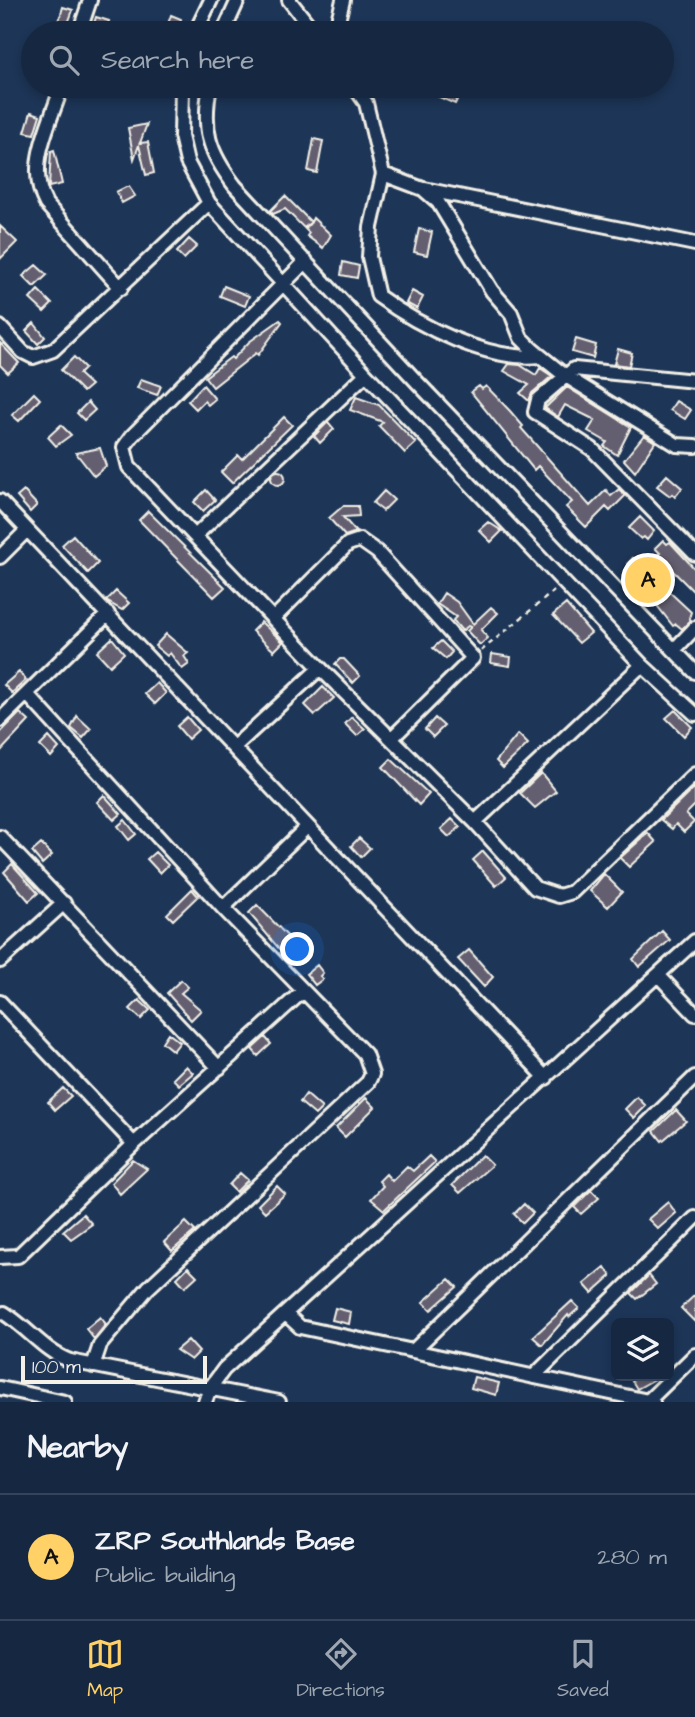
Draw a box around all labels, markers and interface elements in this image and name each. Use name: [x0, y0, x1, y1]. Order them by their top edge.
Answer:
search box: [21, 21, 674, 98]
icon: search: [45, 41, 83, 79]
text: Search here: [101, 42, 254, 78]
pin: A: [625, 554, 671, 606]
your location: [280, 932, 314, 966]
map controls: [611, 1318, 674, 1381]
button: layers: [611, 1318, 674, 1381]
scale bar: [21, 1353, 206, 1385]
text: 100 m: [32, 1354, 81, 1381]
text: Nearby: [28, 1427, 128, 1469]
text: ZRP Southlands Base: [95, 1523, 355, 1559]
text: A: [44, 1541, 58, 1573]
text: 280 m: [597, 1541, 667, 1573]
text: Public building: [95, 1559, 235, 1591]
tab: Map: [86, 1635, 124, 1704]
tab: Directions: [296, 1635, 385, 1704]
tab: Saved: [557, 1635, 609, 1704]

